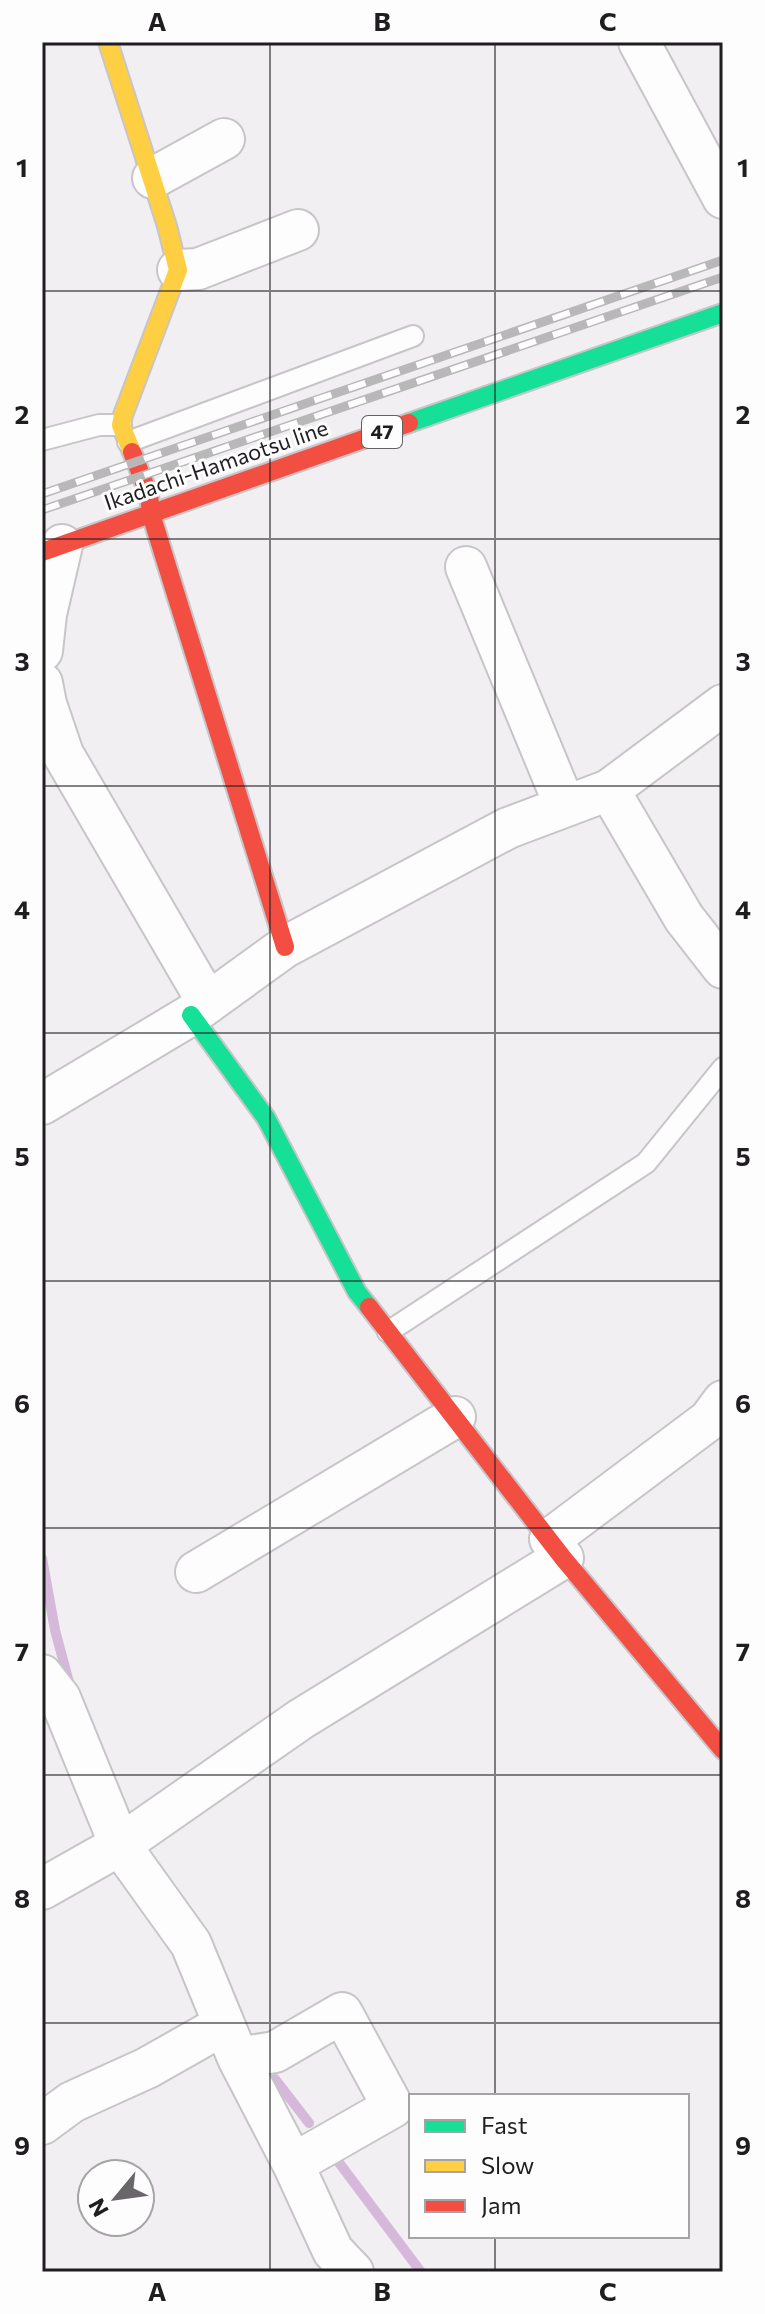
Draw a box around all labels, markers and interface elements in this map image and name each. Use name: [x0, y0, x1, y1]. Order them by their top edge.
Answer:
text: A: [148, 5, 167, 36]
text: B: [373, 5, 391, 36]
text: C: [599, 5, 617, 36]
text: 1: [16, 151, 28, 182]
text: 1: [737, 151, 749, 182]
text: 2: [15, 398, 29, 429]
text: 2: [736, 398, 750, 429]
street label: Ikadachi-Hamaotsu line: [100, 414, 331, 516]
road number: 47: [362, 416, 402, 448]
text: 3: [14, 645, 30, 676]
text: 3: [735, 645, 751, 676]
text: 4: [14, 893, 30, 924]
text: 4: [735, 893, 751, 924]
text: 5: [14, 1140, 30, 1171]
text: 5: [735, 1140, 751, 1171]
text: 6: [14, 1387, 30, 1418]
text: 6: [735, 1387, 751, 1418]
text: 7: [15, 1635, 29, 1666]
text: 7: [736, 1635, 750, 1666]
text: 8: [14, 1882, 30, 1913]
text: 8: [735, 1882, 751, 1913]
legend: [409, 2094, 689, 2238]
text: Fast: [481, 2110, 528, 2139]
text: 9: [14, 2129, 30, 2160]
text: 9: [735, 2129, 751, 2160]
text: Slow: [481, 2150, 534, 2179]
north arrow: [76, 2158, 156, 2238]
text: Jam: [481, 2190, 521, 2219]
text: N: [82, 2194, 114, 2222]
text: A: [148, 2275, 167, 2306]
text: B: [373, 2275, 391, 2306]
text: C: [599, 2275, 617, 2306]

